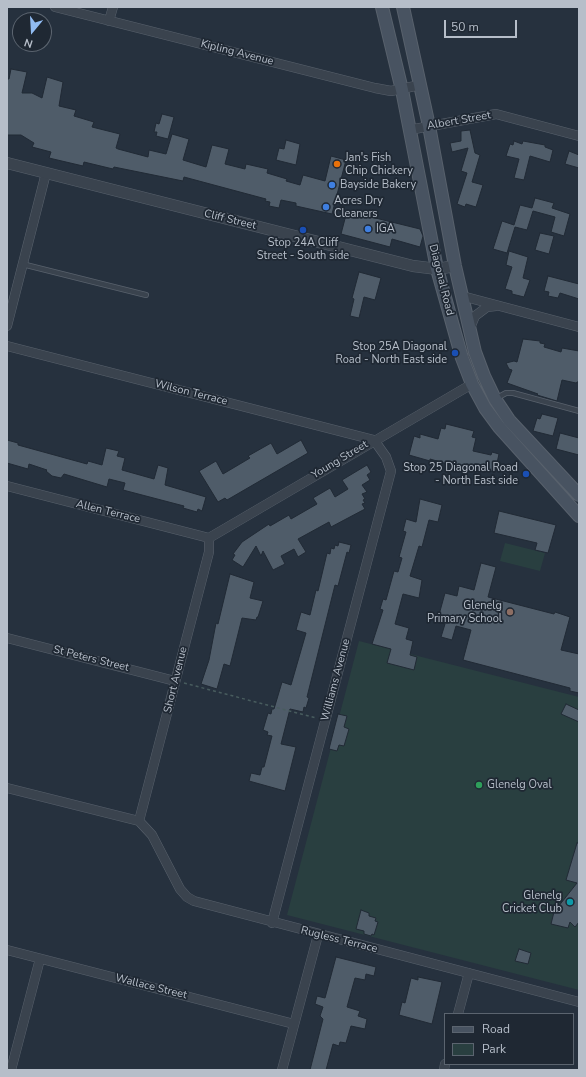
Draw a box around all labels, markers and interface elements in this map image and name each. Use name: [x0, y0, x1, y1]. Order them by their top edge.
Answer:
north arrow: [12, 12, 52, 52]
scale bar: [446, 12, 519, 38]
text: 50 m: [451, 19, 479, 35]
text: N: [22, 35, 35, 51]
street label: Kipling Avenue: [199, 38, 275, 68]
street label: Albert Street: [426, 109, 492, 133]
place label: Jan's Fish Chip Chickery: [345, 151, 413, 177]
marker: Jan's Fish Chip Chickery: [332, 159, 342, 169]
place label: Bayside Bakery: [340, 178, 416, 192]
marker: Bayside Bakery: [327, 180, 337, 190]
place label: Acres Dry Cleaners: [334, 194, 383, 220]
marker: Acres Dry Cleaners: [321, 202, 331, 212]
street label: Cliff Street: [203, 207, 257, 233]
place label: IGA: [376, 222, 395, 236]
marker: IGA: [363, 224, 373, 234]
marker: Stop 24A Cliff Street - South side: [298, 225, 308, 235]
place label: Stop 24A Cliff Street - South side: [257, 236, 349, 262]
street label: Diagonal Road: [426, 243, 456, 317]
place label: Stop 25A Diagonal Road - North East side: [336, 340, 447, 366]
marker: Stop 25A Diagonal Road - North East side: [450, 348, 460, 358]
street label: Wilson Terrace: [153, 378, 229, 408]
street label: Young Street: [309, 438, 371, 482]
place label: Stop 25 Diagonal Road - North East side: [403, 461, 518, 487]
marker: Stop 25 Diagonal Road - North East side: [521, 469, 531, 479]
street label: Allen Terrace: [75, 498, 141, 526]
place label: Glenelg Primary School: [427, 599, 502, 625]
marker: Glenelg Primary School: [505, 607, 515, 617]
street label: Williams Avenue: [319, 637, 353, 723]
street label: St Peters Street: [52, 643, 130, 675]
street label: Short Avenue: [161, 646, 191, 714]
place label: Glenelg Oval: [487, 778, 552, 792]
marker: Glenelg Oval: [474, 780, 484, 790]
place label: Glenelg Cricket Club: [502, 889, 562, 915]
marker: Glenelg Cricket Club: [565, 897, 575, 907]
street label: Rugless Terrace: [299, 924, 379, 956]
street label: Wallace Street: [114, 972, 188, 1002]
legend: [444, 1013, 574, 1065]
text: Road: [482, 1021, 510, 1037]
text: Park: [482, 1041, 506, 1057]

